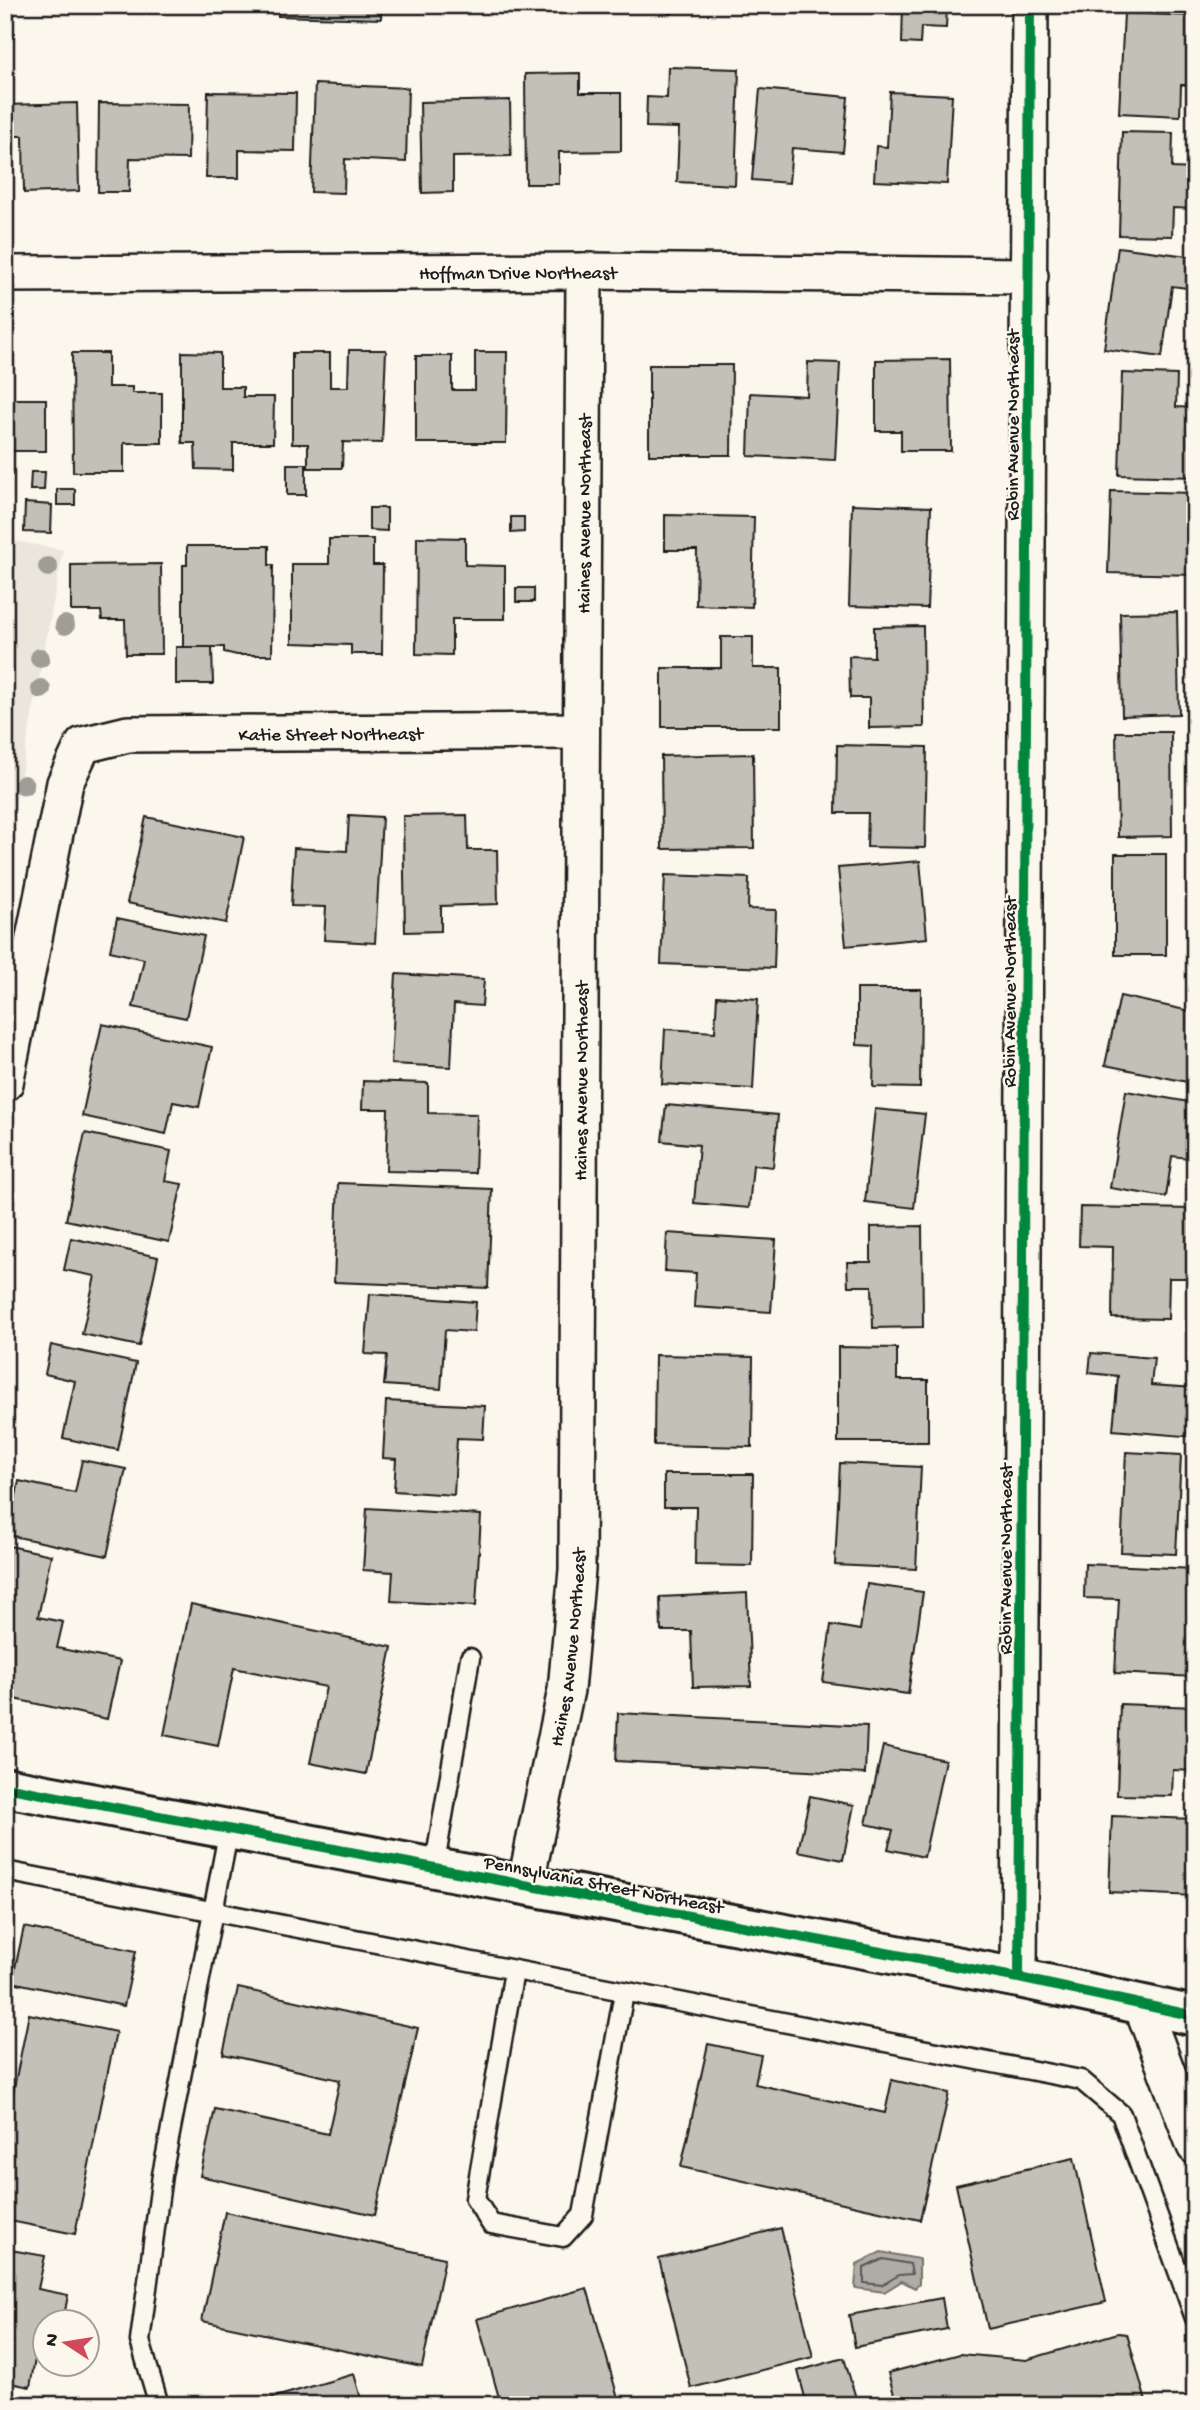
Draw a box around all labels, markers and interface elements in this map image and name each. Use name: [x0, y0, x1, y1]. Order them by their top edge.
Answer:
street label: Hoffman Drive Northeast: [419, 263, 619, 287]
street label: Robin Avenue Northeast: [1003, 327, 1026, 521]
street label: Haines Avenue Northeast: [574, 412, 598, 614]
street label: Katie Street Northeast: [238, 724, 425, 748]
street label: Robin Avenue Northeast: [1000, 894, 1023, 1088]
street label: Haines Avenue Northeast: [571, 979, 595, 1181]
street label: Robin Avenue Northeast: [996, 1461, 1019, 1655]
street label: Haines Avenue Northeast: [546, 1546, 592, 1749]
street label: Pennsylvania Street Northeast: [481, 1852, 727, 1921]
north arrow: [32, 2308, 102, 2378]
text: N: [40, 2332, 65, 2349]

